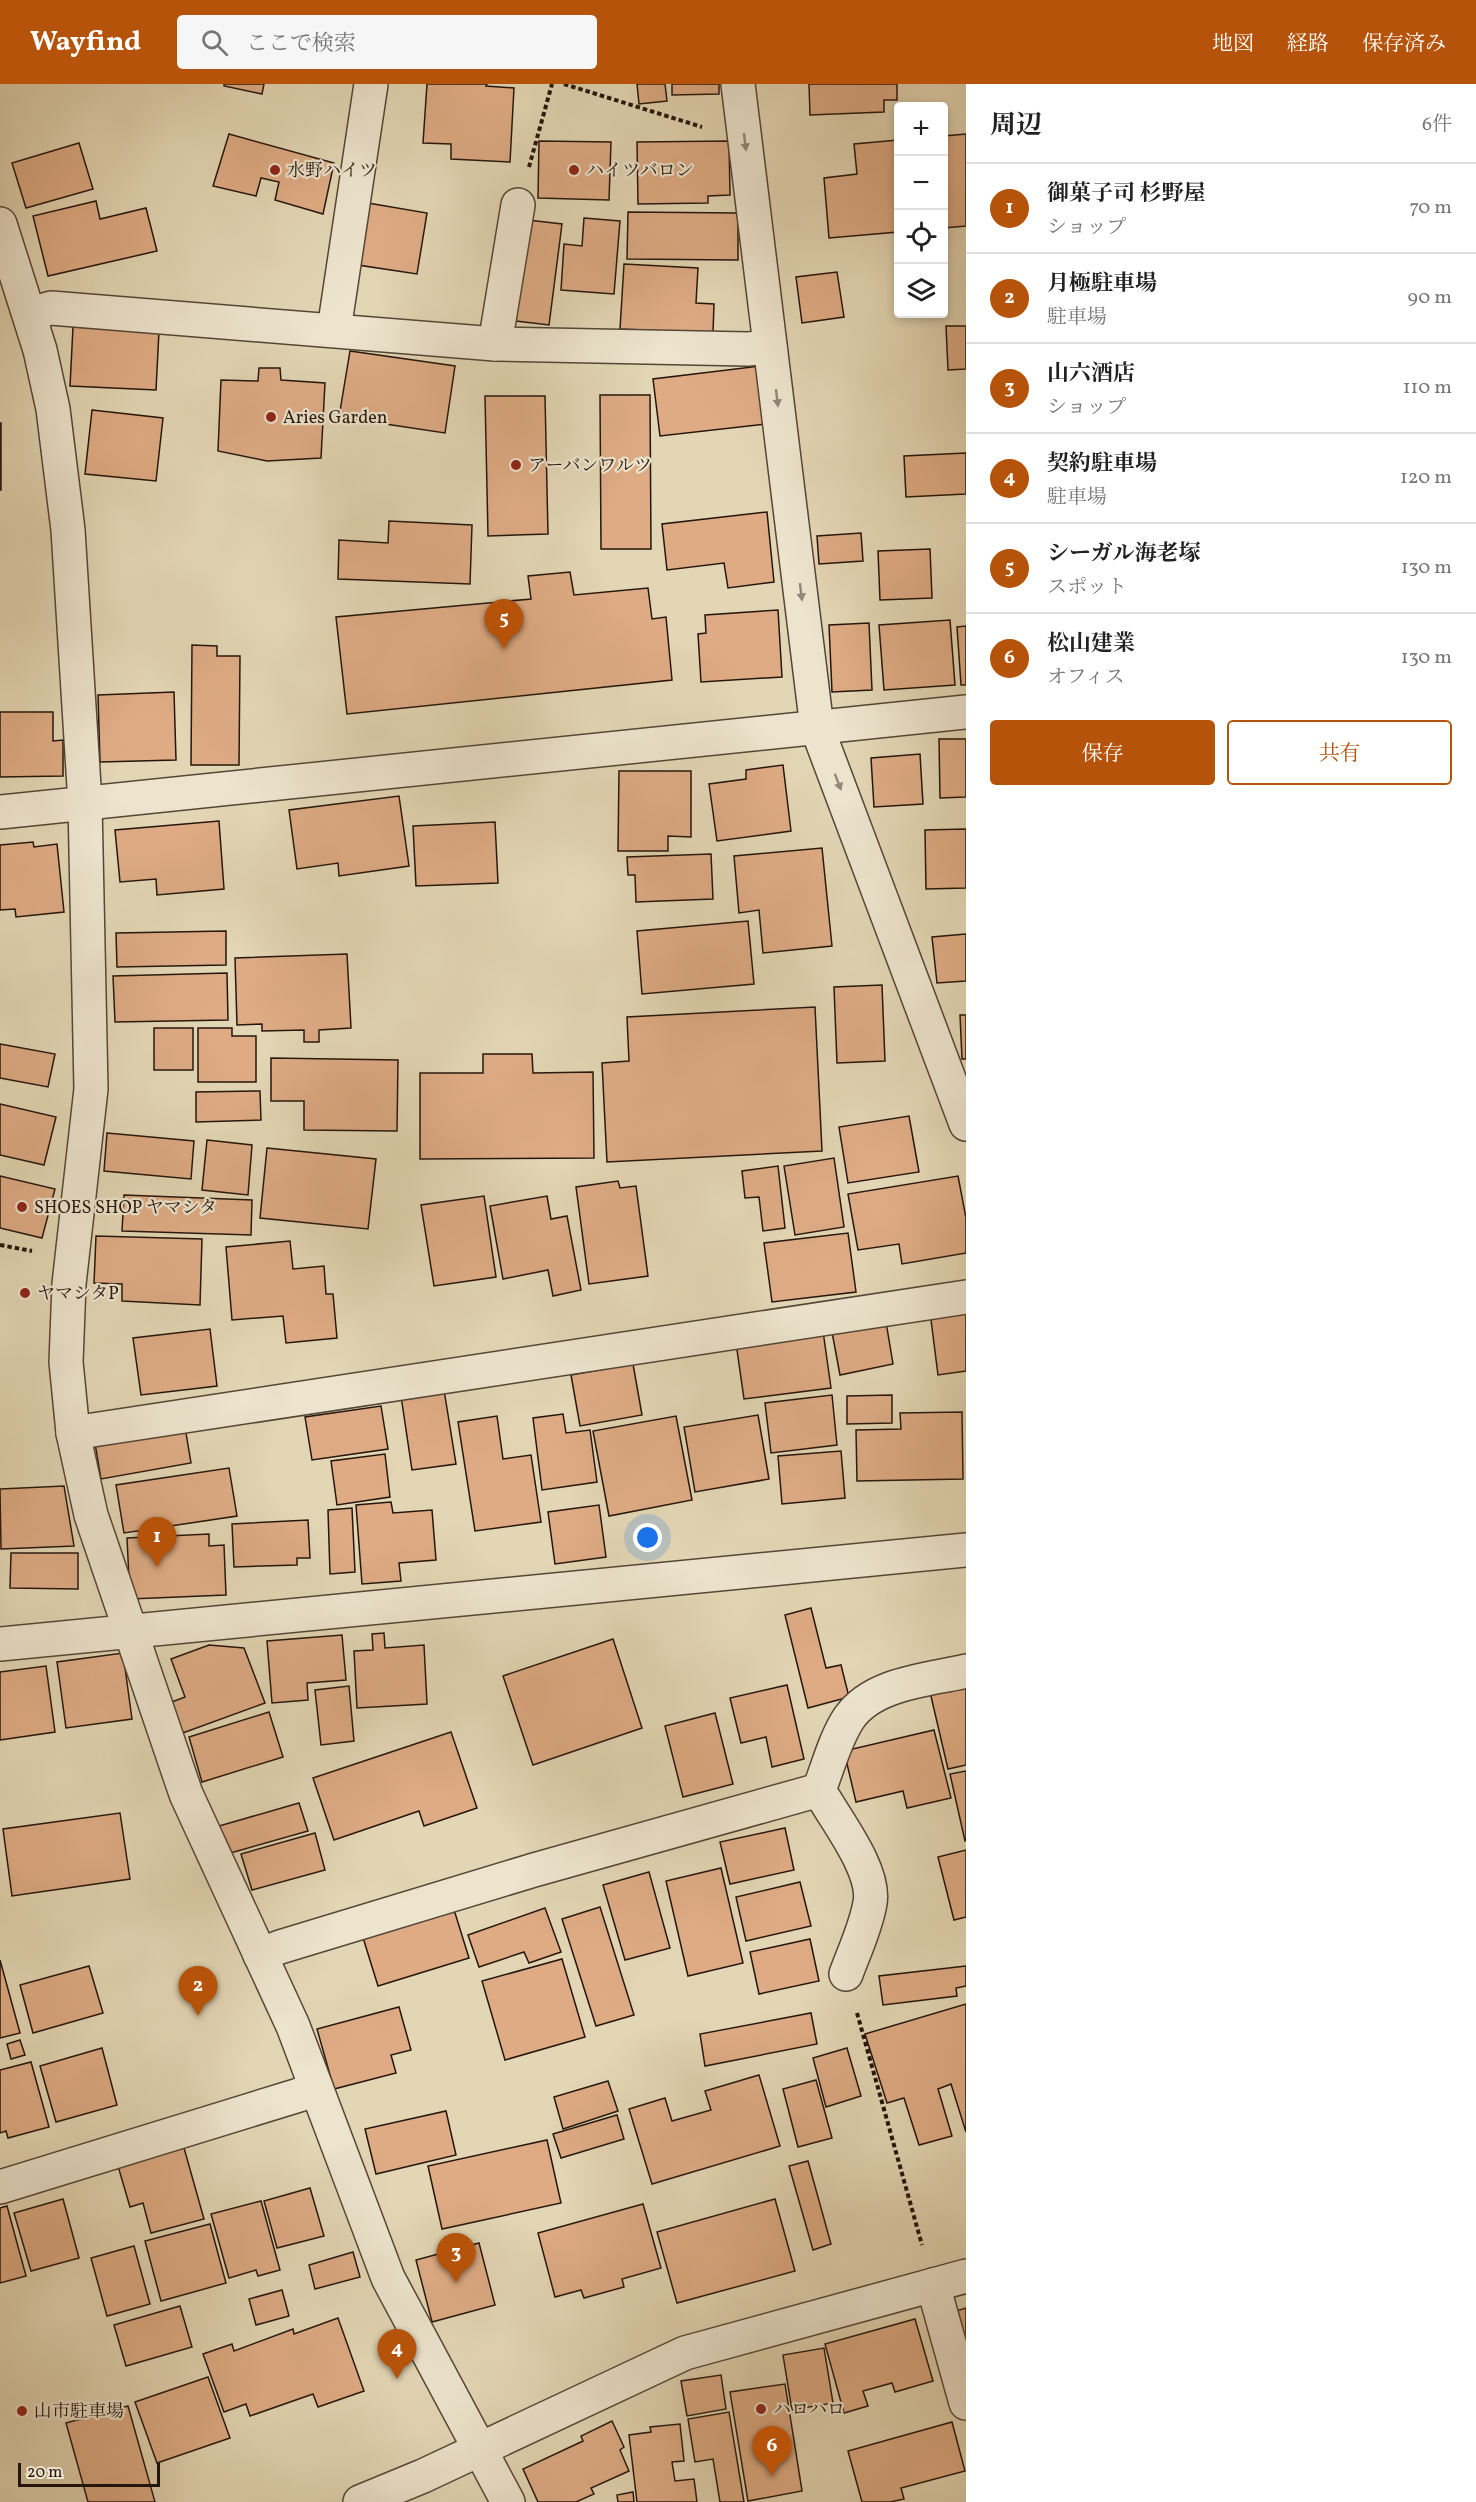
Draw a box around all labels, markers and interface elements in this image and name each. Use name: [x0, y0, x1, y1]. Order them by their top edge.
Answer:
search box: [177, 15, 597, 69]
text: Wayfind: [30, 23, 141, 62]
icon: search: [198, 26, 231, 59]
text: ここで検索: [246, 29, 356, 60]
text: 地図: [1212, 30, 1254, 59]
text: 経路: [1287, 30, 1329, 59]
text: 保存済み: [1362, 30, 1446, 59]
map controls: [894, 102, 948, 318]
button: +: [894, 102, 948, 156]
text: 周辺: [990, 108, 1042, 144]
text: 6件: [1422, 111, 1452, 139]
one-way arrow: [741, 133, 750, 152]
button: −: [894, 156, 948, 210]
place label: 水野ハイツ: [287, 159, 377, 184]
place label: ハイツバロン: [586, 159, 694, 184]
marker: 水野ハイツ: [268, 163, 282, 177]
marker: ハイツバロン: [567, 163, 581, 177]
text: 御菓子司 杉野屋: [1047, 179, 1205, 210]
text: 1: [1005, 194, 1014, 222]
text: 70 m: [1409, 194, 1452, 222]
button: locate: [894, 210, 948, 264]
text: ショップ: [1047, 214, 1127, 242]
button: layers: [894, 264, 948, 318]
text: 月極駐車場: [1047, 269, 1157, 300]
text: 2: [1004, 284, 1015, 312]
text: 90 m: [1408, 284, 1452, 312]
text: 駐車場: [1047, 304, 1107, 332]
text: 山六酒店: [1047, 359, 1135, 390]
text: 3: [1004, 374, 1015, 402]
text: 110 m: [1403, 374, 1452, 402]
one-way arrow: [772, 389, 782, 408]
text: ショップ: [1047, 394, 1127, 422]
place label: Aries Garden: [283, 406, 388, 431]
marker: Aries Garden: [264, 410, 278, 424]
text: 契約駐車場: [1047, 449, 1157, 480]
place label: アーバンワルツ: [528, 454, 652, 479]
marker: アーバンワルツ: [509, 458, 523, 472]
text: 4: [1003, 464, 1016, 492]
text: 120 m: [1400, 464, 1452, 492]
text: 駐車場: [1047, 484, 1107, 512]
text: シーガル海老塚: [1047, 539, 1201, 570]
text: 5: [1005, 554, 1014, 582]
text: 130 m: [1401, 554, 1452, 582]
text: スポット: [1047, 574, 1127, 602]
one-way arrow: [796, 582, 805, 601]
pin: 5: [484, 600, 524, 649]
text: 松山建業: [1047, 629, 1135, 660]
text: 6: [1004, 644, 1015, 672]
text: 130 m: [1401, 644, 1452, 672]
text: オフィス: [1047, 664, 1125, 692]
button: 保存: [990, 720, 1215, 785]
button: 共有: [1227, 720, 1452, 785]
one-way arrow: [833, 773, 843, 791]
place label: SHOES SHOP ヤマシタ: [34, 1196, 217, 1221]
marker: SHOES SHOP ヤマシタ: [15, 1200, 29, 1214]
place label: ヤマシタP: [37, 1282, 119, 1307]
marker: ヤマシタP: [18, 1286, 32, 1300]
pin: 1: [138, 1518, 176, 1567]
your location: [633, 1523, 662, 1552]
pin: 2: [178, 1966, 218, 2016]
pin: 3: [436, 2234, 476, 2283]
pin: 4: [378, 2330, 416, 2379]
place label: ハロハロ: [773, 2398, 845, 2423]
place label: 山市駐車場: [34, 2400, 124, 2425]
marker: ハロハロ: [754, 2402, 768, 2416]
marker: 山市駐車場: [15, 2404, 29, 2418]
pin: 6: [752, 2426, 792, 2476]
scale bar: [18, 2460, 160, 2488]
text: 20 m: [27, 2462, 62, 2484]

